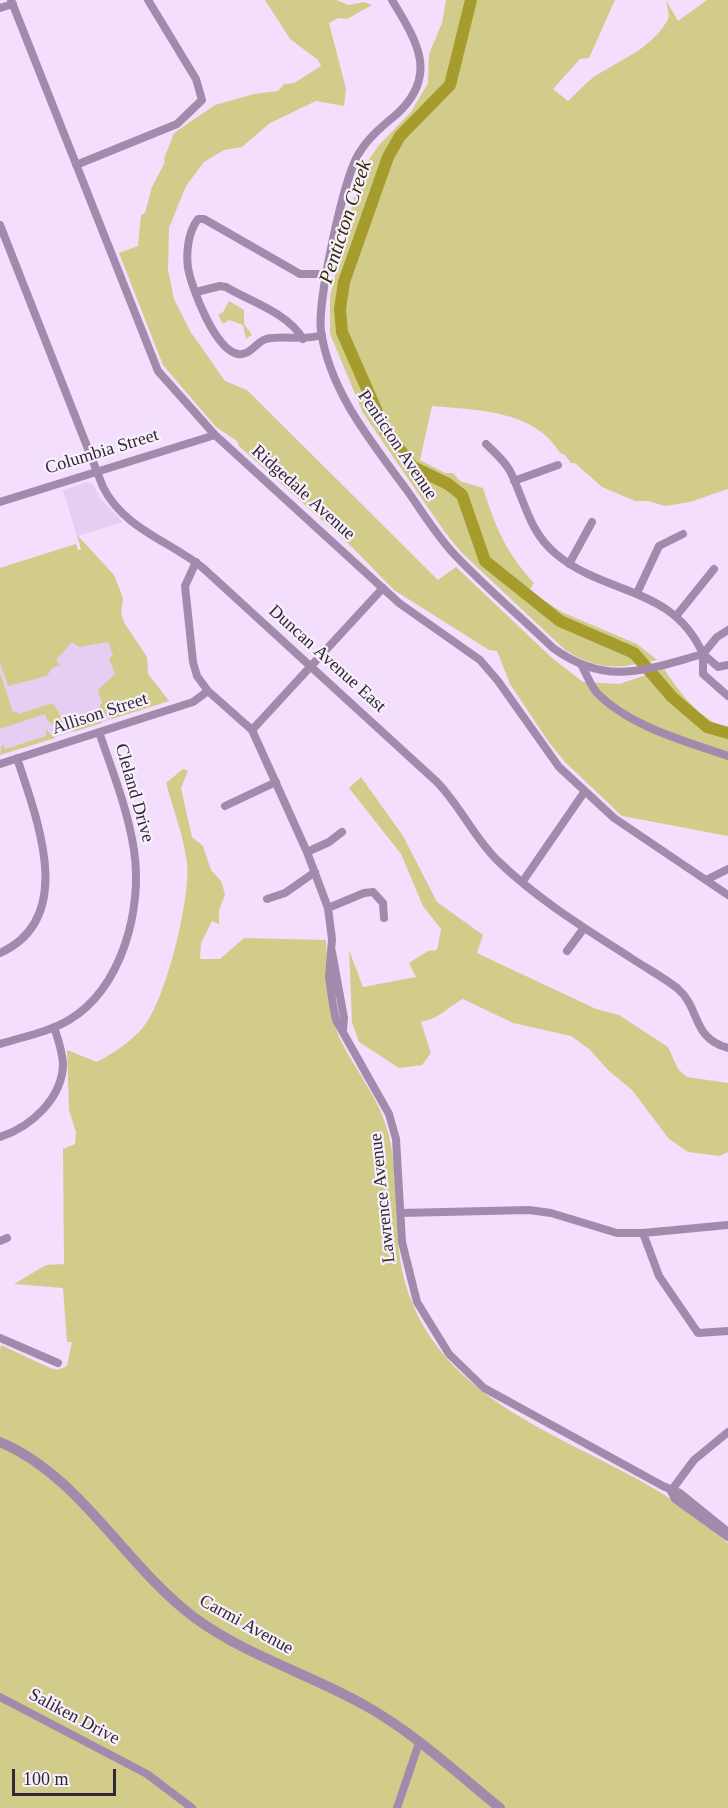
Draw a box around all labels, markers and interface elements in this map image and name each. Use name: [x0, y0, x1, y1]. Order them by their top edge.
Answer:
water label: Penticton Creek: [315, 157, 377, 287]
street label: Penticton Avenue: [353, 386, 441, 504]
street label: Columbia Street: [43, 424, 161, 480]
street label: Ridgedale Avenue: [247, 441, 359, 545]
street label: Duncan Avenue East: [264, 601, 390, 717]
street label: Allison Street: [49, 688, 151, 740]
street label: Cleland Drive: [110, 741, 158, 845]
street label: Lawrence Avenue: [365, 1132, 401, 1264]
street label: Carmi Avenue: [195, 1590, 297, 1660]
street label: Saliken Drive: [25, 1684, 123, 1750]
scale bar: [15, 1757, 118, 1795]
text: 100 m: [23, 1769, 69, 1789]

